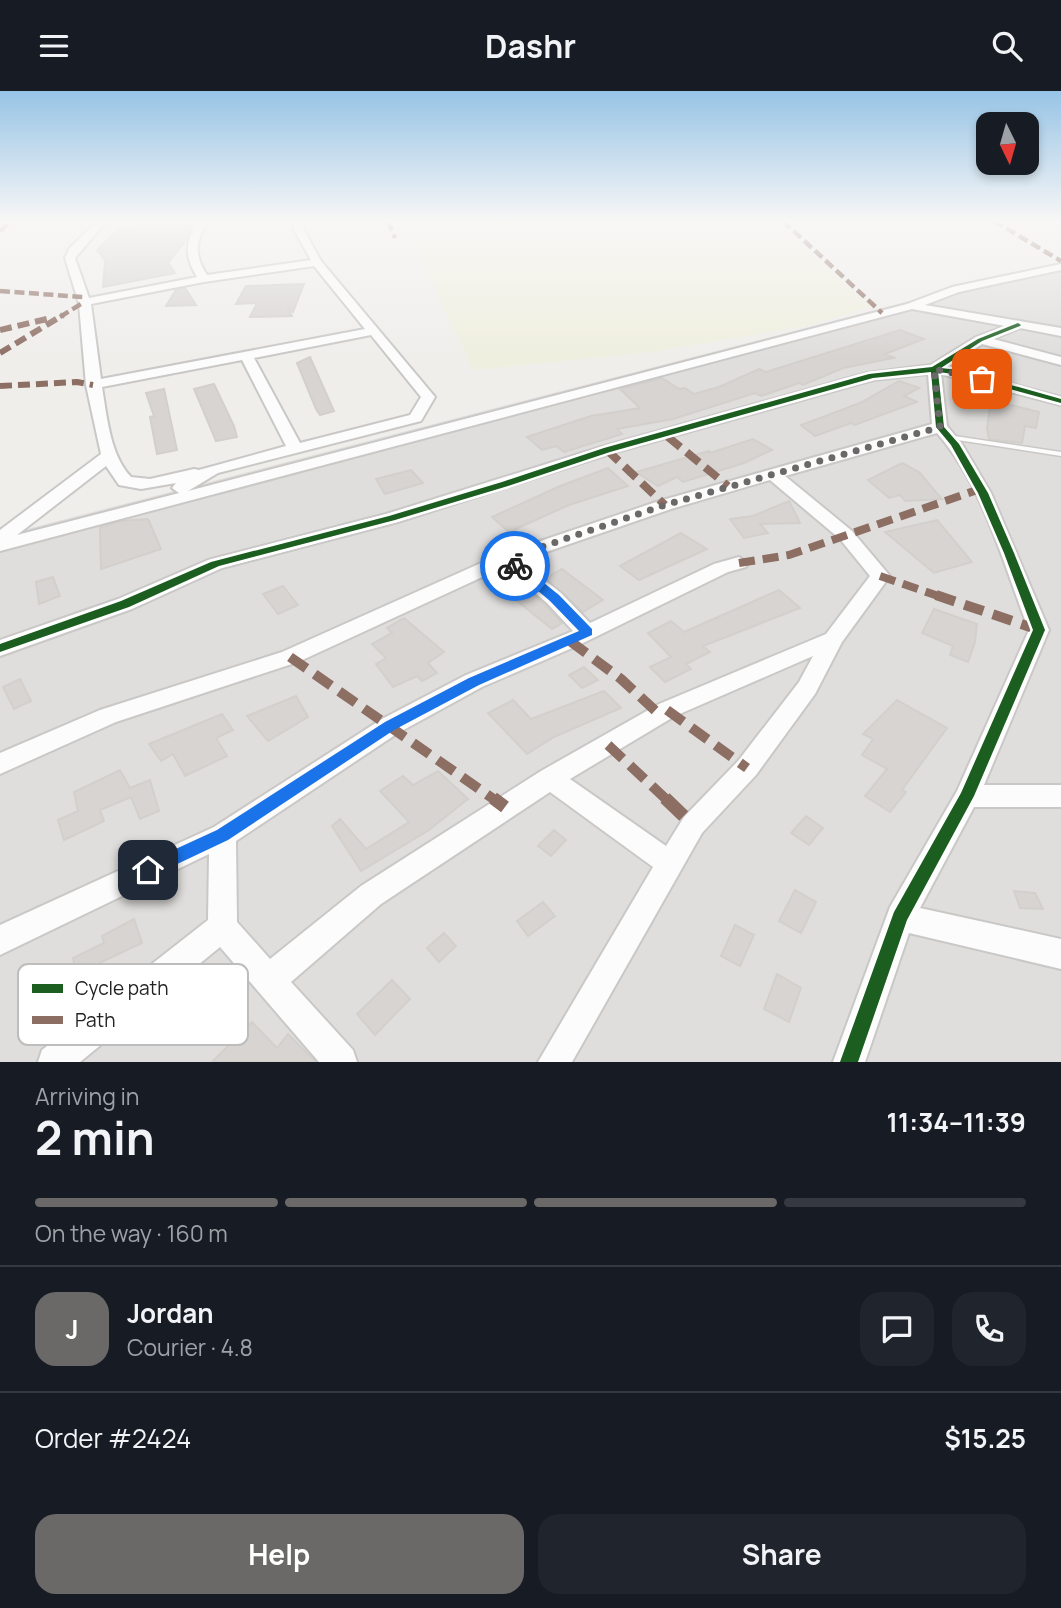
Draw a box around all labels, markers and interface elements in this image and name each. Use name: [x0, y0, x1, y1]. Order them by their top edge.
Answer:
text: Dashr: [485, 24, 576, 68]
icon: menu: [35, 27, 73, 65]
icon: search: [988, 27, 1026, 65]
north arrow: [976, 112, 1040, 175]
map controls: [976, 112, 1039, 175]
pin: [952, 349, 1012, 409]
icon: bag: [963, 360, 1001, 398]
courier: [480, 531, 550, 601]
icon: bike: [496, 547, 534, 585]
pin: [118, 840, 178, 900]
icon: home: [129, 851, 167, 889]
legend: [18, 964, 248, 1045]
text: Cycle path: [75, 975, 169, 1001]
text: Path: [75, 1007, 115, 1033]
text: Arriving in: [35, 1080, 140, 1112]
text: 11:34–11:39: [887, 1104, 1026, 1140]
text: 2 min: [35, 1106, 155, 1169]
text: On the way · 160 m: [35, 1217, 228, 1249]
button: chat: [860, 1292, 934, 1366]
button: phone: [952, 1292, 1026, 1366]
text: Jordan: [127, 1295, 213, 1331]
text: J: [65, 1311, 79, 1347]
text: Courier · 4.8: [127, 1331, 253, 1363]
text: Order #2424: [35, 1420, 191, 1456]
text: $15.25: [944, 1420, 1026, 1456]
button: Help: [35, 1514, 524, 1594]
button: Share: [538, 1514, 1026, 1594]

